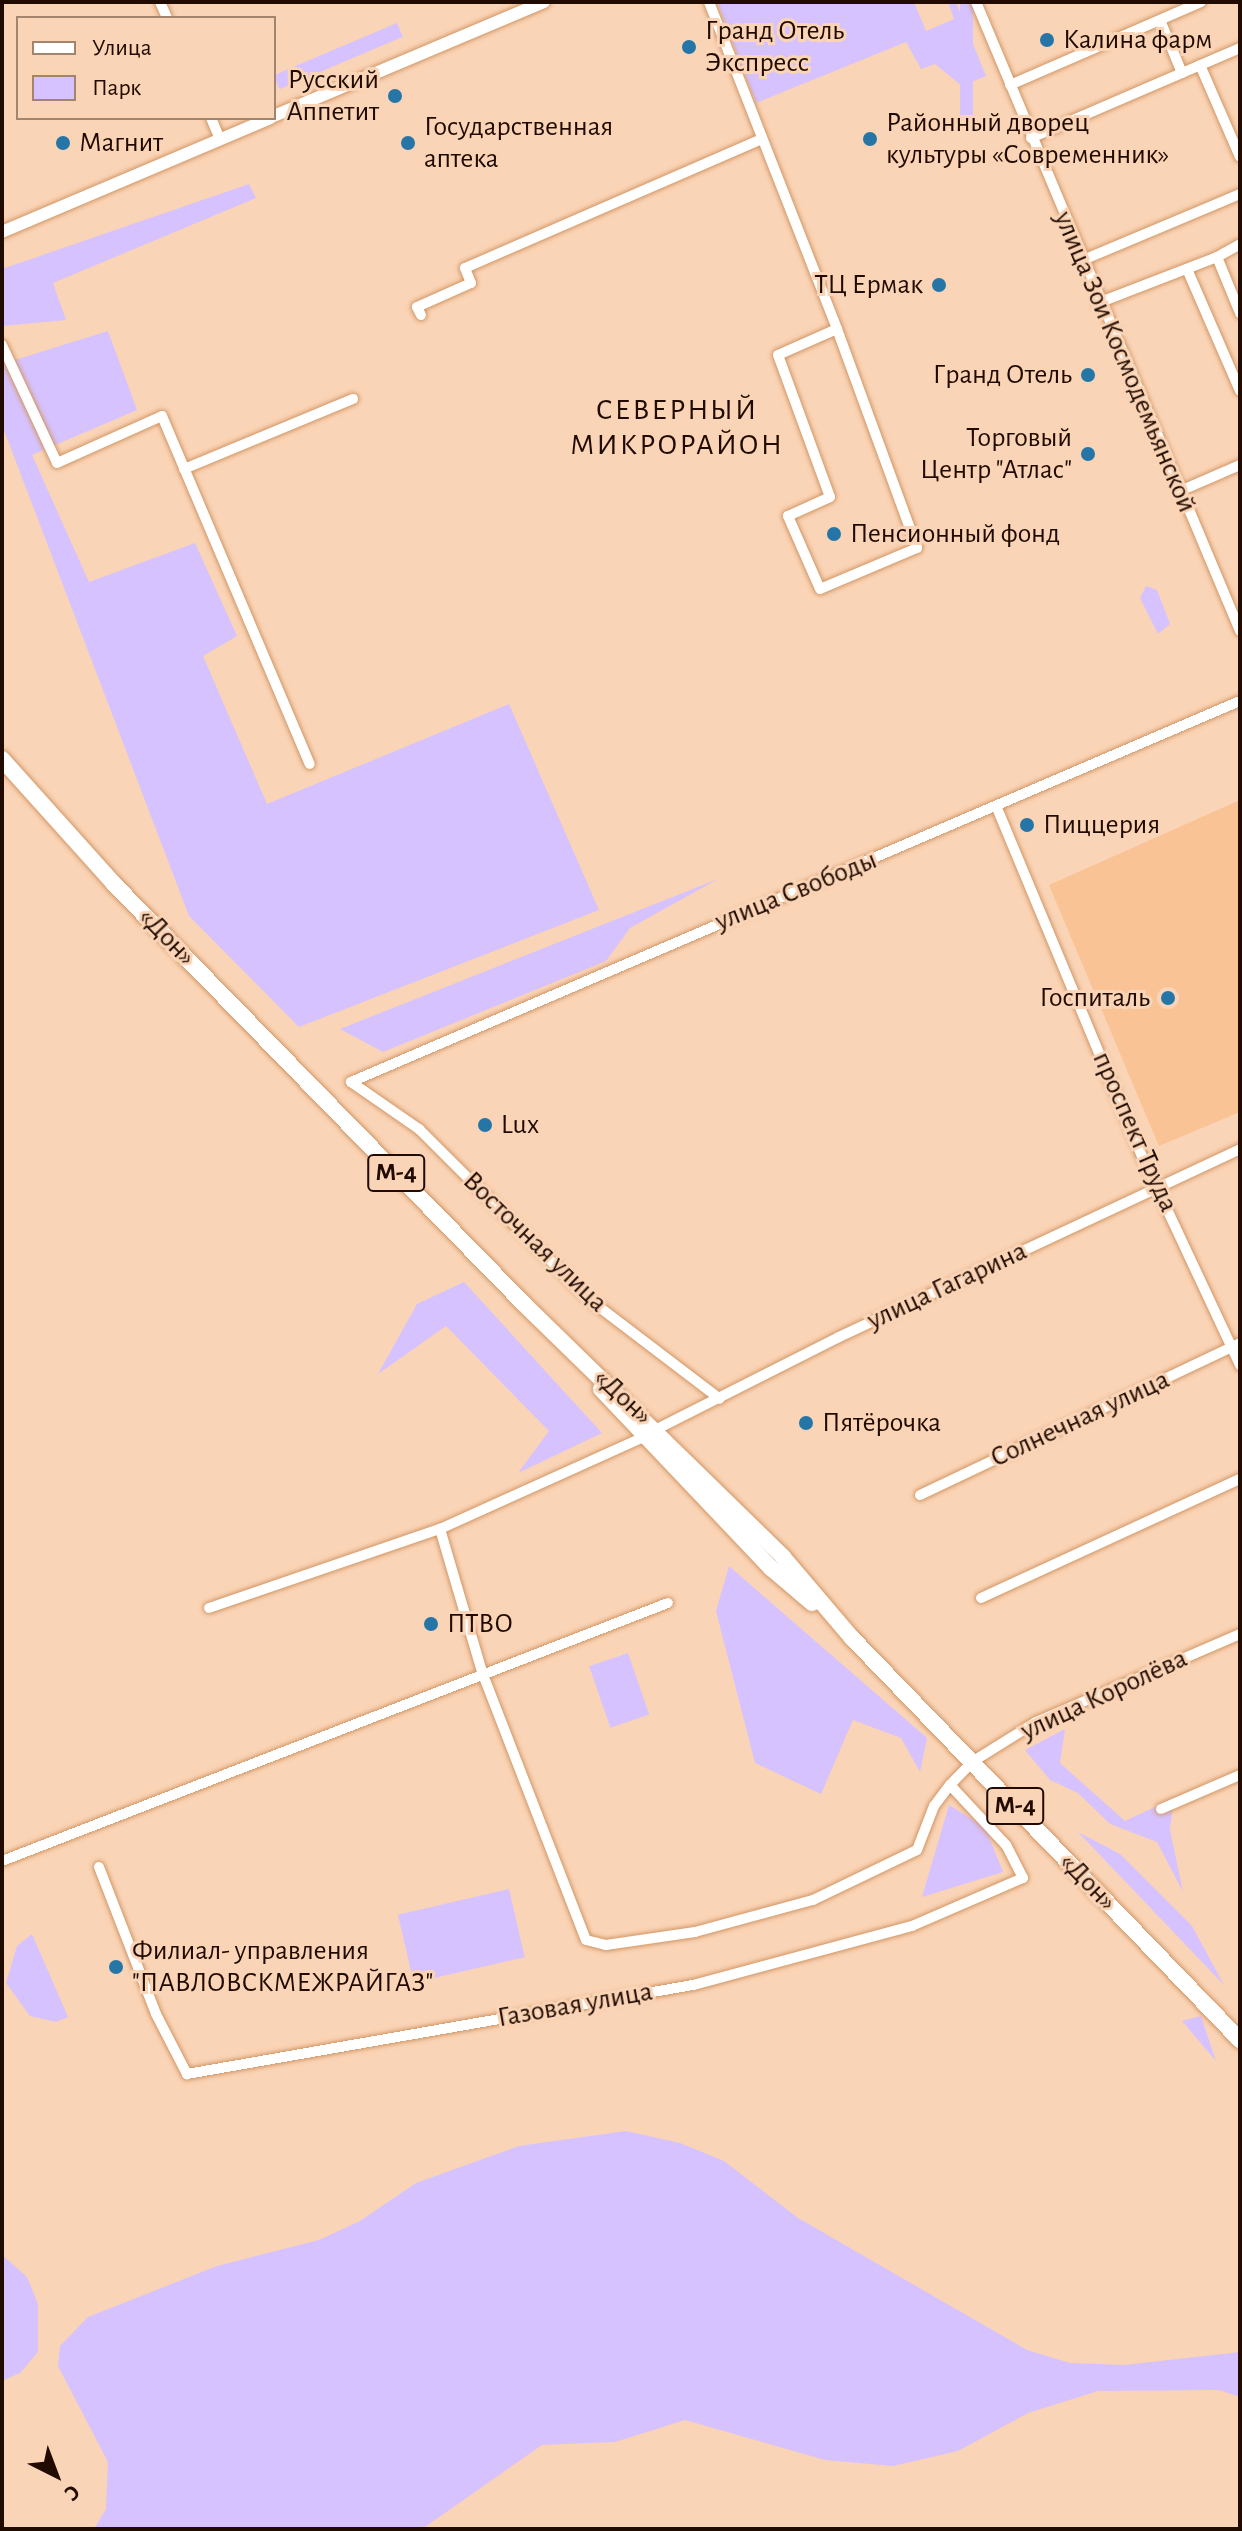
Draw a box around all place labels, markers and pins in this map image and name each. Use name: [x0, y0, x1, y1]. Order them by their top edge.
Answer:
place label: Гранд Отель Экспресс: [705, 14, 844, 80]
place label: Калина фарм: [1063, 23, 1212, 57]
marker: Калина фарм: [1038, 31, 1056, 49]
marker: Гранд Отель Экспресс: [680, 38, 698, 56]
place label: Русский Аппетит: [286, 63, 379, 129]
marker: Русский Аппетит: [386, 87, 404, 105]
place label: Районный дворец культуры «Современник»: [886, 106, 1169, 172]
place label: Государственная аптека: [424, 110, 613, 176]
place label: Магнит: [79, 126, 163, 160]
marker: Районный дворец культуры «Современник»: [861, 130, 879, 148]
marker: Магнит: [54, 134, 72, 152]
marker: Государственная аптека: [399, 134, 417, 152]
place label: ТЦ Ермак: [814, 268, 923, 302]
marker: ТЦ Ермак: [930, 276, 948, 294]
place label: Гранд Отель: [933, 358, 1072, 392]
marker: Гранд Отель: [1079, 366, 1097, 384]
place label: Торговый Центр "Атлас": [920, 421, 1072, 487]
marker: Торговый Центр "Атлас": [1079, 445, 1097, 463]
place label: Пенсионный фонд: [850, 517, 1060, 551]
marker: Пенсионный фонд: [825, 525, 843, 543]
place label: Пиццерия: [1043, 808, 1160, 842]
marker: Пиццерия: [1018, 816, 1036, 834]
place label: Госпиталь: [1040, 981, 1150, 1015]
marker: Госпиталь: [1157, 987, 1179, 1009]
place label: Lux: [501, 1108, 539, 1142]
marker: Lux: [476, 1116, 494, 1134]
place label: Пятёрочка: [822, 1406, 941, 1440]
marker: Пятёрочка: [797, 1414, 815, 1432]
place label: ПТВО: [447, 1607, 513, 1641]
marker: ПТВО: [422, 1615, 440, 1633]
place label: Филиал- управления "ПАВЛОВСКМЕЖРАЙГАЗ": [132, 1934, 433, 2000]
marker: Филиал- управления "ПАВЛОВСКМЕЖРАЙГАЗ": [107, 1958, 125, 1976]

